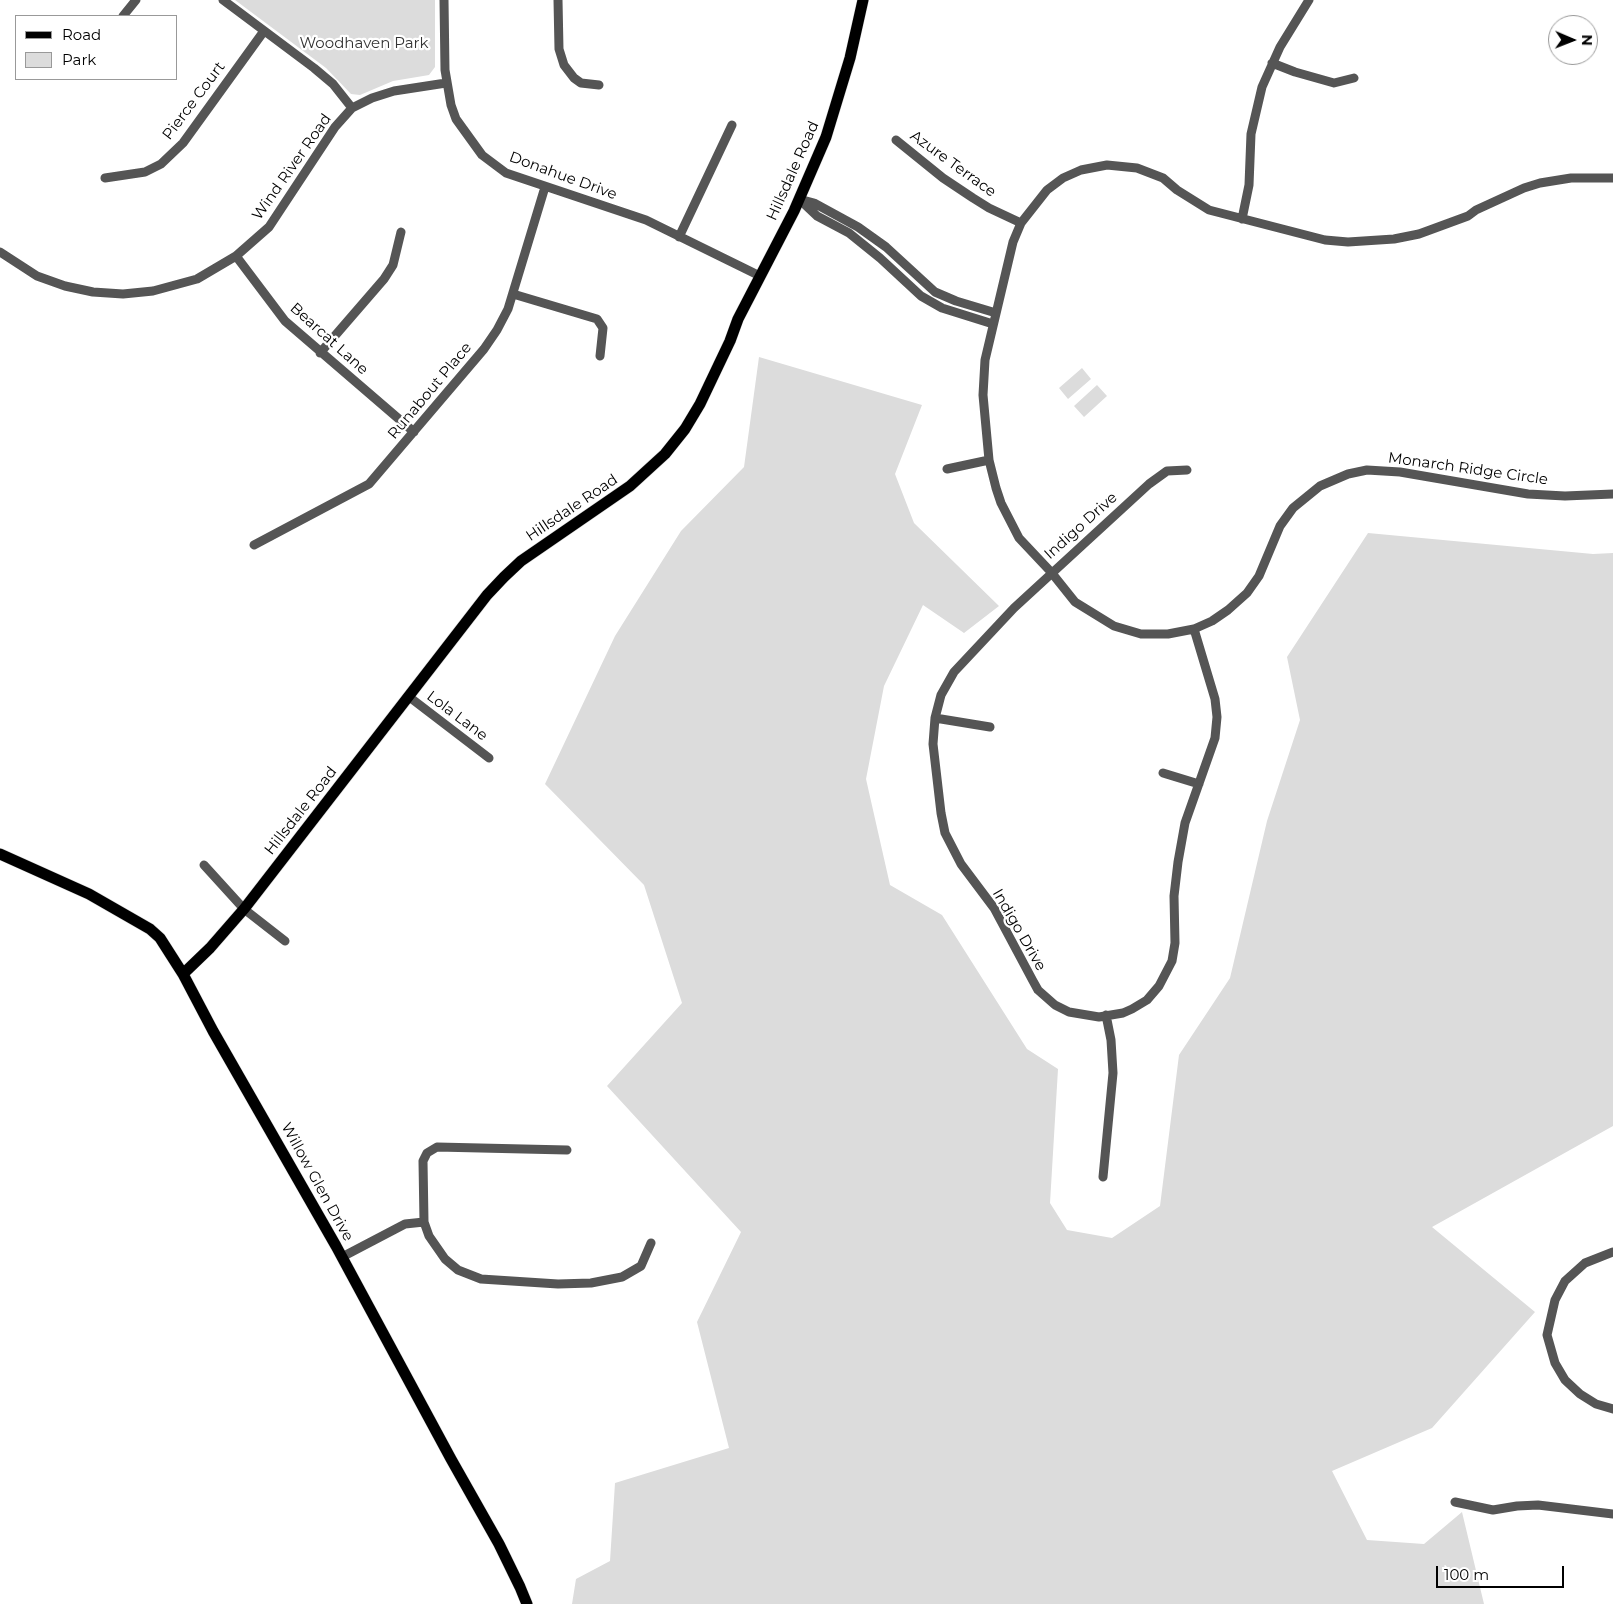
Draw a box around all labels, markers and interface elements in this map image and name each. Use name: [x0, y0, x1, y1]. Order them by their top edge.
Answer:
legend: [15, 15, 178, 80]
north arrow: [1548, 15, 1598, 65]
text: Road: [62, 25, 101, 44]
text: N: [1578, 34, 1596, 46]
park label: Woodhaven Park: [300, 35, 428, 53]
text: Park: [62, 50, 96, 69]
street label: Pierce Court: [159, 58, 229, 144]
street label: Wind River Road: [249, 110, 335, 224]
street label: Hillsdale Road: [763, 119, 823, 223]
street label: Azure Terrace: [907, 127, 999, 201]
street label: Donahue Drive: [507, 148, 619, 204]
street label: Bearcat Lane: [286, 299, 372, 379]
street label: Runabout Place: [384, 339, 476, 443]
street label: Monarch Ridge Circle: [1387, 449, 1549, 489]
street label: Hillsdale Road: [523, 471, 621, 545]
street label: Indigo Drive: [1041, 489, 1121, 563]
street label: Lola Lane: [423, 687, 491, 745]
street label: Hillsdale Road: [261, 763, 341, 859]
street label: Indigo Drive: [988, 886, 1050, 974]
street label: Willow Glen Drive: [277, 1120, 357, 1244]
scale bar: [1438, 1556, 1566, 1588]
text: 100 m: [1444, 1565, 1489, 1584]

